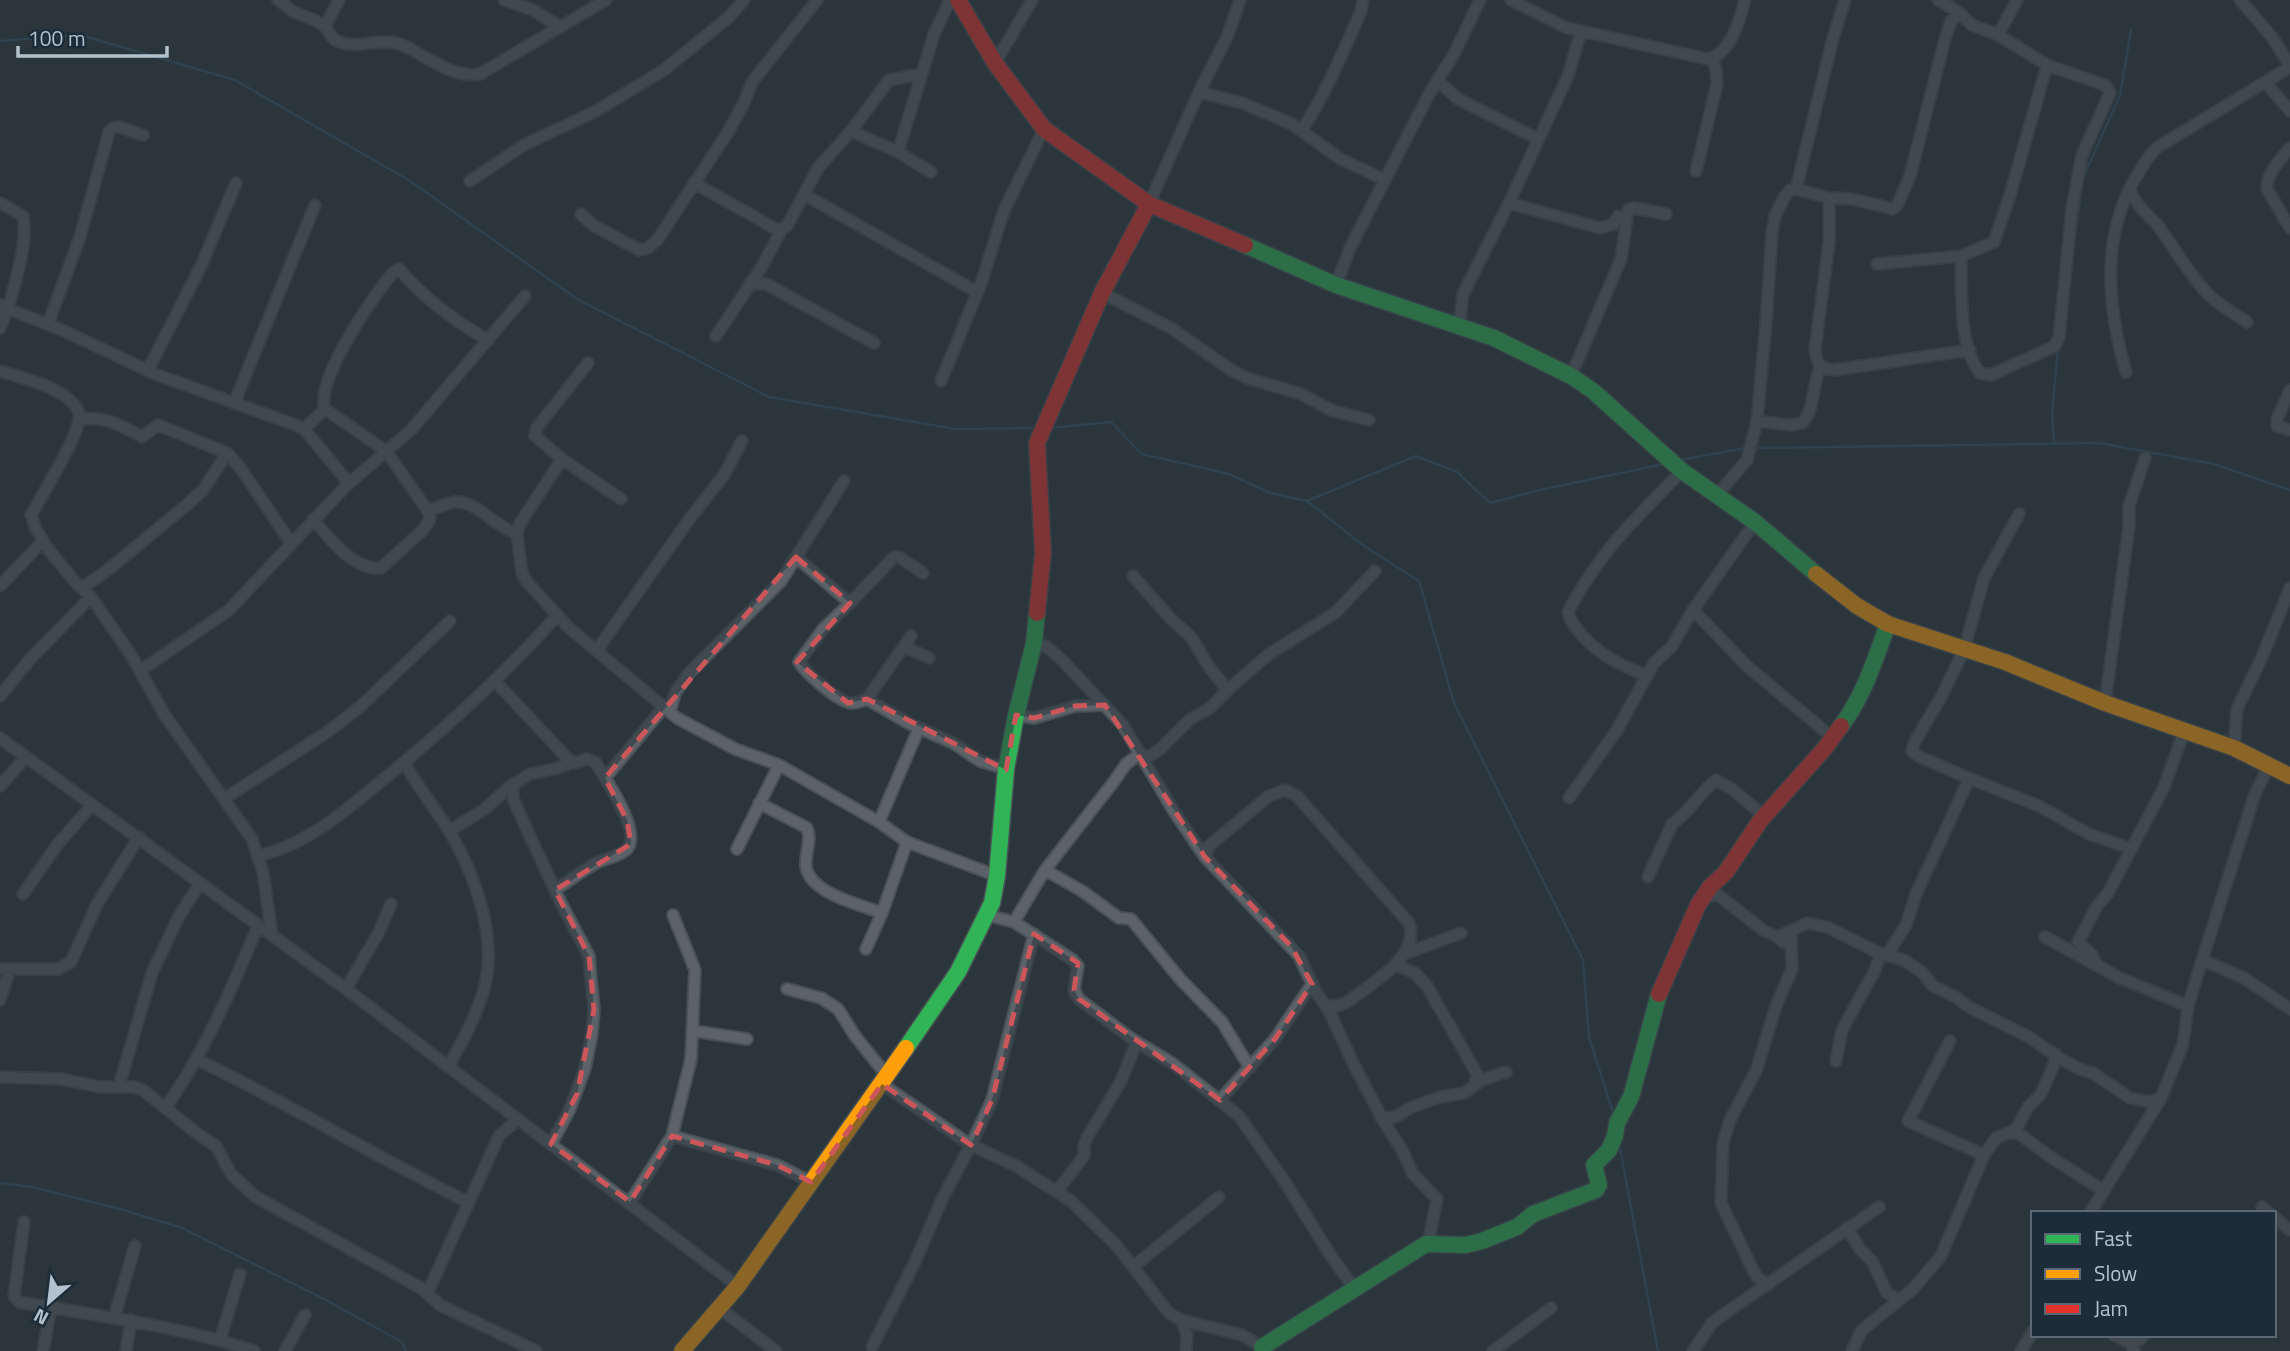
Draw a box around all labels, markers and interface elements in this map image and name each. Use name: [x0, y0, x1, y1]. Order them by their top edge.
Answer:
scale bar: [18, 14, 166, 58]
text: 100 m: [28, 22, 85, 54]
legend: [2031, 1211, 2276, 1337]
text: Fast: [2094, 1222, 2133, 1254]
text: Slow: [2094, 1257, 2137, 1289]
north arrow: [14, 1267, 84, 1337]
text: Jam: [2094, 1292, 2128, 1324]
text: N: [28, 1302, 53, 1333]

